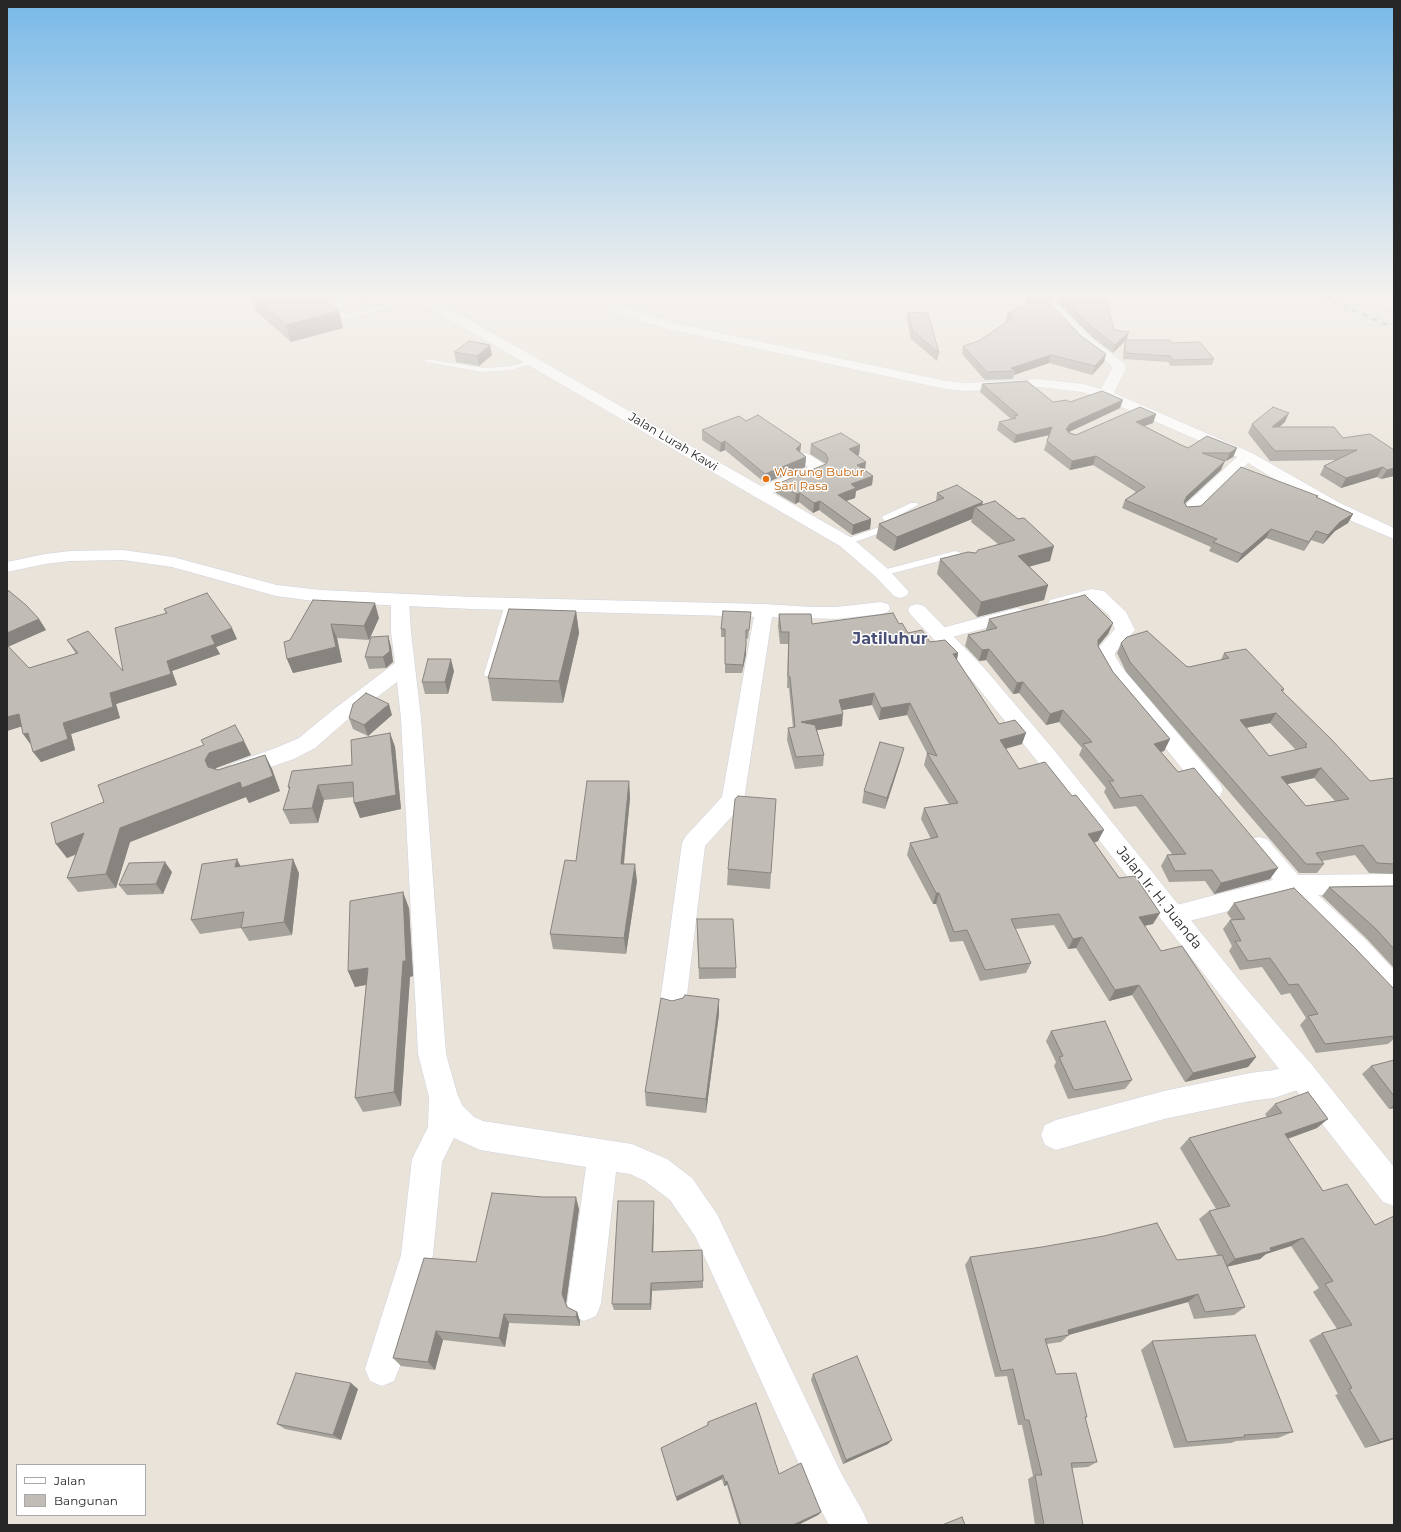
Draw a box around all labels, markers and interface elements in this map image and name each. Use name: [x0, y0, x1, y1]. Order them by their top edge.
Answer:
street label: Jalan Lurah Kawi: [626, 410, 720, 474]
place label: Warung Bubur Sari Rasa: [774, 465, 864, 493]
marker: Warung Bubur Sari Rasa: [761, 474, 771, 484]
district label: Jatiluhur: [852, 629, 928, 649]
street label: Jalan Ir. H. Juanda: [1113, 843, 1205, 953]
legend: [16, 1464, 146, 1516]
text: Jalan: [54, 1473, 86, 1488]
text: Bangunan: [54, 1493, 118, 1508]

